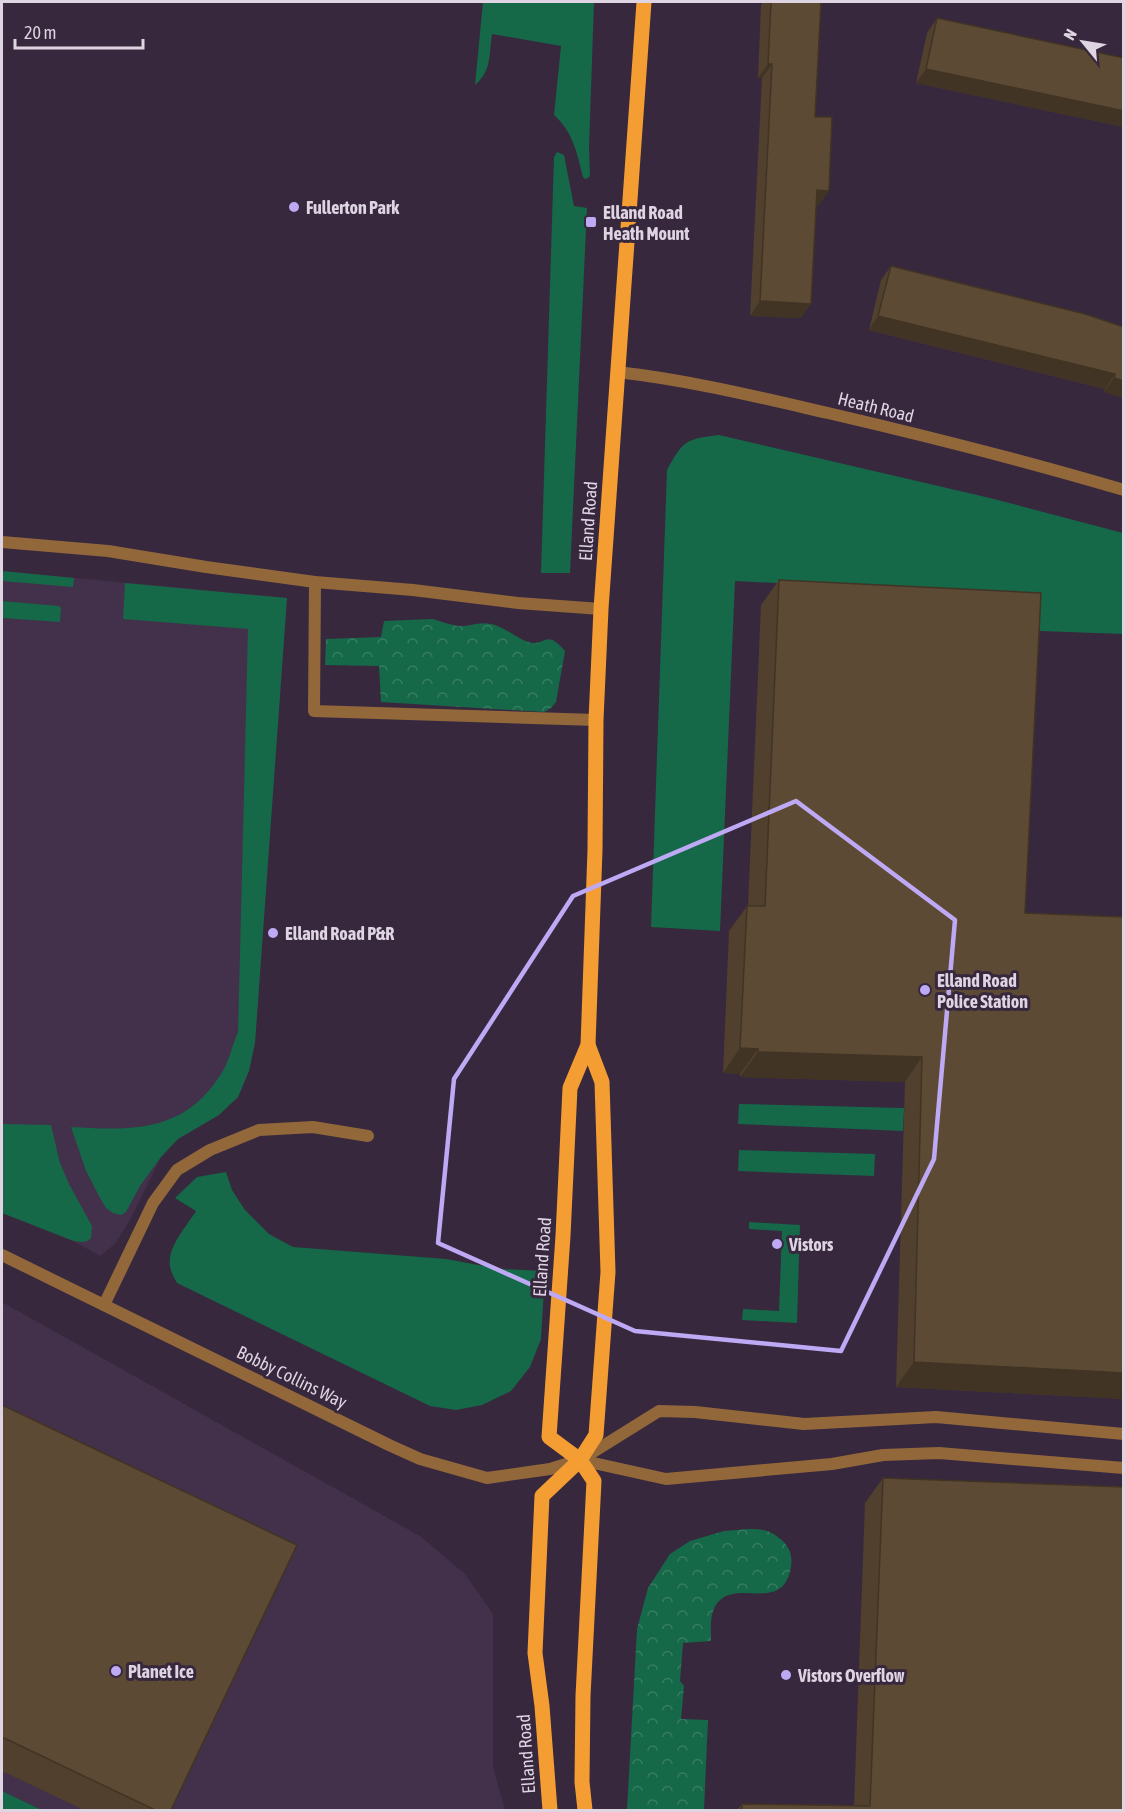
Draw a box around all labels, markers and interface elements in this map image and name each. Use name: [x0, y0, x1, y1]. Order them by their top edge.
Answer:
scale bar: [15, 12, 142, 50]
north arrow: [1053, 12, 1113, 72]
text: 20 m: [24, 22, 56, 43]
text: N: [1060, 26, 1080, 43]
place label: Fullerton Park: [306, 197, 400, 218]
marker: Fullerton Park: [287, 200, 301, 214]
place label: Elland Road Heath Mount: [603, 202, 690, 244]
marker: Elland Road Heath Mount: [584, 215, 598, 229]
street label: Heath Road: [836, 387, 916, 427]
street label: Elland Road: [575, 481, 601, 561]
place label: Elland Road P&R: [285, 923, 394, 944]
marker: Elland Road P&R: [266, 926, 280, 940]
place label: Elland Road Police Station: [937, 970, 1028, 1012]
marker: Elland Road Police Station: [918, 983, 932, 997]
street label: Elland Road: [529, 1217, 555, 1297]
place label: Vistors: [788, 1234, 834, 1255]
marker: Vistors: [770, 1237, 784, 1251]
street label: Bobby Collins Way: [234, 1341, 350, 1413]
place label: Planet Ice: [128, 1661, 194, 1682]
marker: Planet Ice: [109, 1664, 123, 1678]
place label: Vistors Overflow: [797, 1665, 905, 1686]
marker: Vistors Overflow: [779, 1668, 793, 1682]
street label: Elland Road: [513, 1714, 539, 1794]

